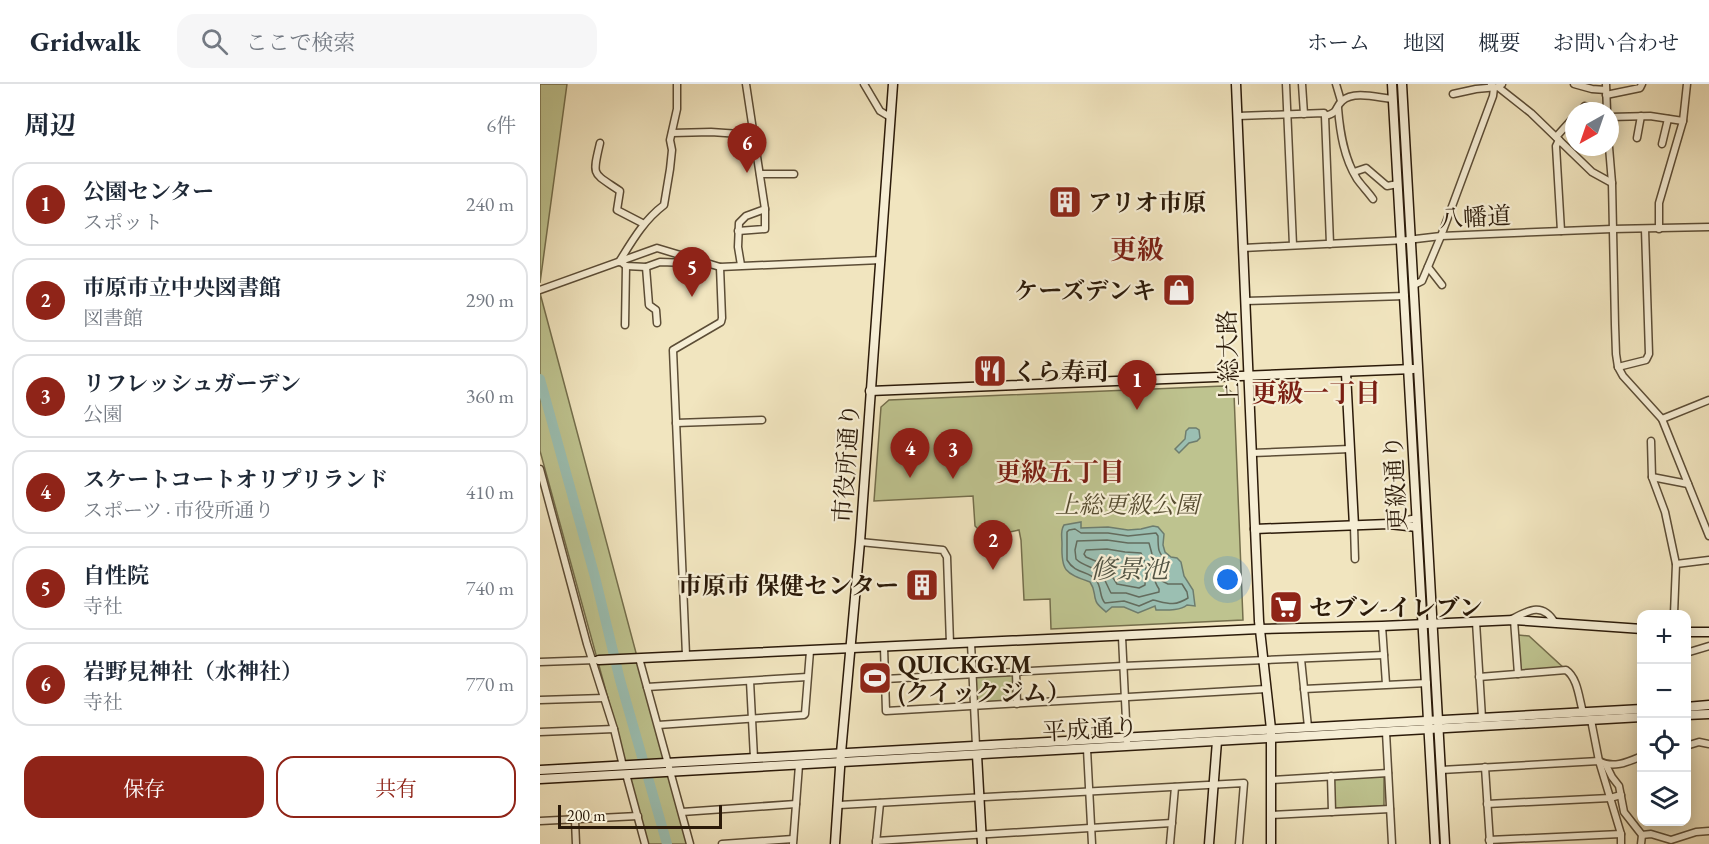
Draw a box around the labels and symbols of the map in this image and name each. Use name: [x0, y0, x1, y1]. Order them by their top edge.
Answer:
north arrow: [1565, 102, 1619, 156]
pin: 6: [728, 124, 766, 173]
building icon: アリオ市原: [1047, 184, 1083, 220]
place label: アリオ市原: [1088, 187, 1207, 218]
street label: 八幡道: [1438, 200, 1512, 234]
district label: 更級: [1110, 232, 1164, 267]
pin: 5: [672, 248, 712, 297]
shop icon: ケーズデンキ: [1161, 272, 1197, 308]
place label: ケーズデンキ: [1014, 275, 1156, 306]
street label: 上総大路: [1211, 309, 1245, 407]
restaurant icon: くら寿司: [972, 353, 1008, 389]
place label: くら寿司: [1013, 356, 1109, 387]
pin: 1: [1118, 360, 1156, 410]
district label: 更級一丁目: [1251, 376, 1381, 410]
street label: 市役所通り: [826, 402, 866, 524]
pin: 4: [890, 428, 929, 478]
pin: 3: [934, 430, 972, 479]
street label: 更級通り: [1377, 434, 1413, 532]
district label: 更級五丁目: [995, 455, 1125, 489]
park label: 上総更級公園: [1055, 489, 1203, 520]
pin: 2: [974, 520, 1012, 570]
water label: 修景池: [1090, 552, 1171, 586]
your location: [1213, 565, 1242, 594]
building icon: 市原市 保健センター: [904, 567, 940, 603]
place label: 市原市 保健センター: [678, 570, 899, 601]
supermarket icon: セブン-イレブン: [1268, 589, 1304, 625]
place label: セブン-イレブン: [1309, 592, 1483, 623]
place label: QUICKGYM (クイックジム）: [898, 649, 1071, 708]
sports icon: QUICKGYM (クイックジム）: [857, 660, 893, 696]
street label: 平成通り: [1041, 711, 1139, 747]
scale bar: [558, 802, 722, 830]

